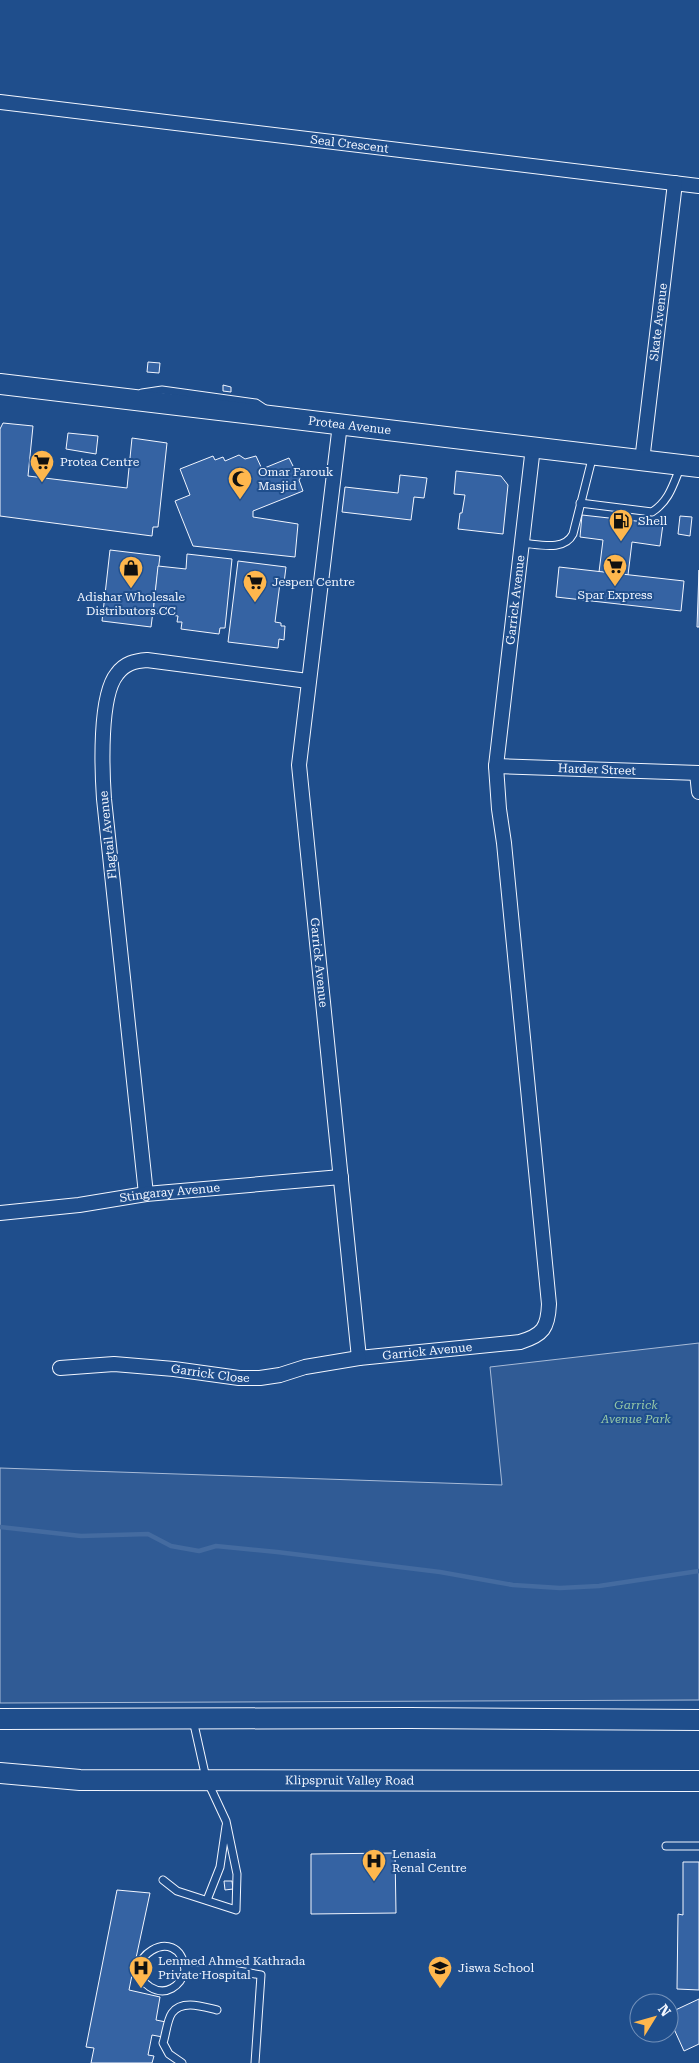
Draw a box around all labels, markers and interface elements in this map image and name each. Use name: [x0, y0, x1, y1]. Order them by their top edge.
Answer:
street label: Seal Crescent: [310, 132, 390, 156]
street label: Skate Avenue: [647, 282, 670, 362]
street label: Protea Avenue: [307, 414, 392, 437]
supermarket icon: Protea Centre: [29, 449, 55, 483]
place label: Protea Centre: [60, 455, 140, 469]
place label: Omar Farouk Masjid: [258, 465, 334, 493]
mosque icon: Omar Farouk Masjid: [227, 466, 253, 500]
fuel station icon: Shell: [608, 508, 634, 542]
place label: Shell: [638, 514, 667, 528]
supermarket icon: Spar Express: [602, 553, 628, 587]
street label: Garrick Avenue: [503, 554, 527, 646]
shop icon: Adishar Wholesale Distributors CC: [118, 555, 144, 589]
supermarket icon: Jespen Centre: [242, 569, 268, 603]
place label: Jespen Centre: [272, 575, 355, 589]
place label: Spar Express: [578, 588, 653, 602]
place label: Adishar Wholesale Distributors CC: [77, 590, 185, 618]
street label: Harder Street: [558, 761, 637, 778]
street label: Flagtail Avenue: [96, 790, 120, 880]
street label: Garrick Avenue: [307, 917, 331, 1009]
street label: Stingaray Avenue: [118, 1181, 221, 1205]
street label: Garrick Avenue: [382, 1340, 473, 1363]
street label: Garrick Close: [170, 1362, 250, 1385]
park label: Garrick Avenue Park: [600, 1398, 671, 1426]
street label: Klipspruit Valley Road: [285, 1773, 415, 1788]
place label: Lenasia Renal Centre: [392, 1847, 467, 1875]
hospital icon: Lenasia Renal Centre: [361, 1848, 387, 1882]
place label: Lenmed Ahmed Kathrada Private Hospital: [158, 1954, 306, 1982]
hospital icon: Lenmed Ahmed Kathrada Private Hospital: [128, 1955, 154, 1989]
school or university icon: Jiswa School: [427, 1955, 453, 1989]
place label: Jiswa School: [458, 1961, 534, 1975]
north arrow: [629, 1993, 679, 2043]
text: N: [655, 2001, 674, 2019]

